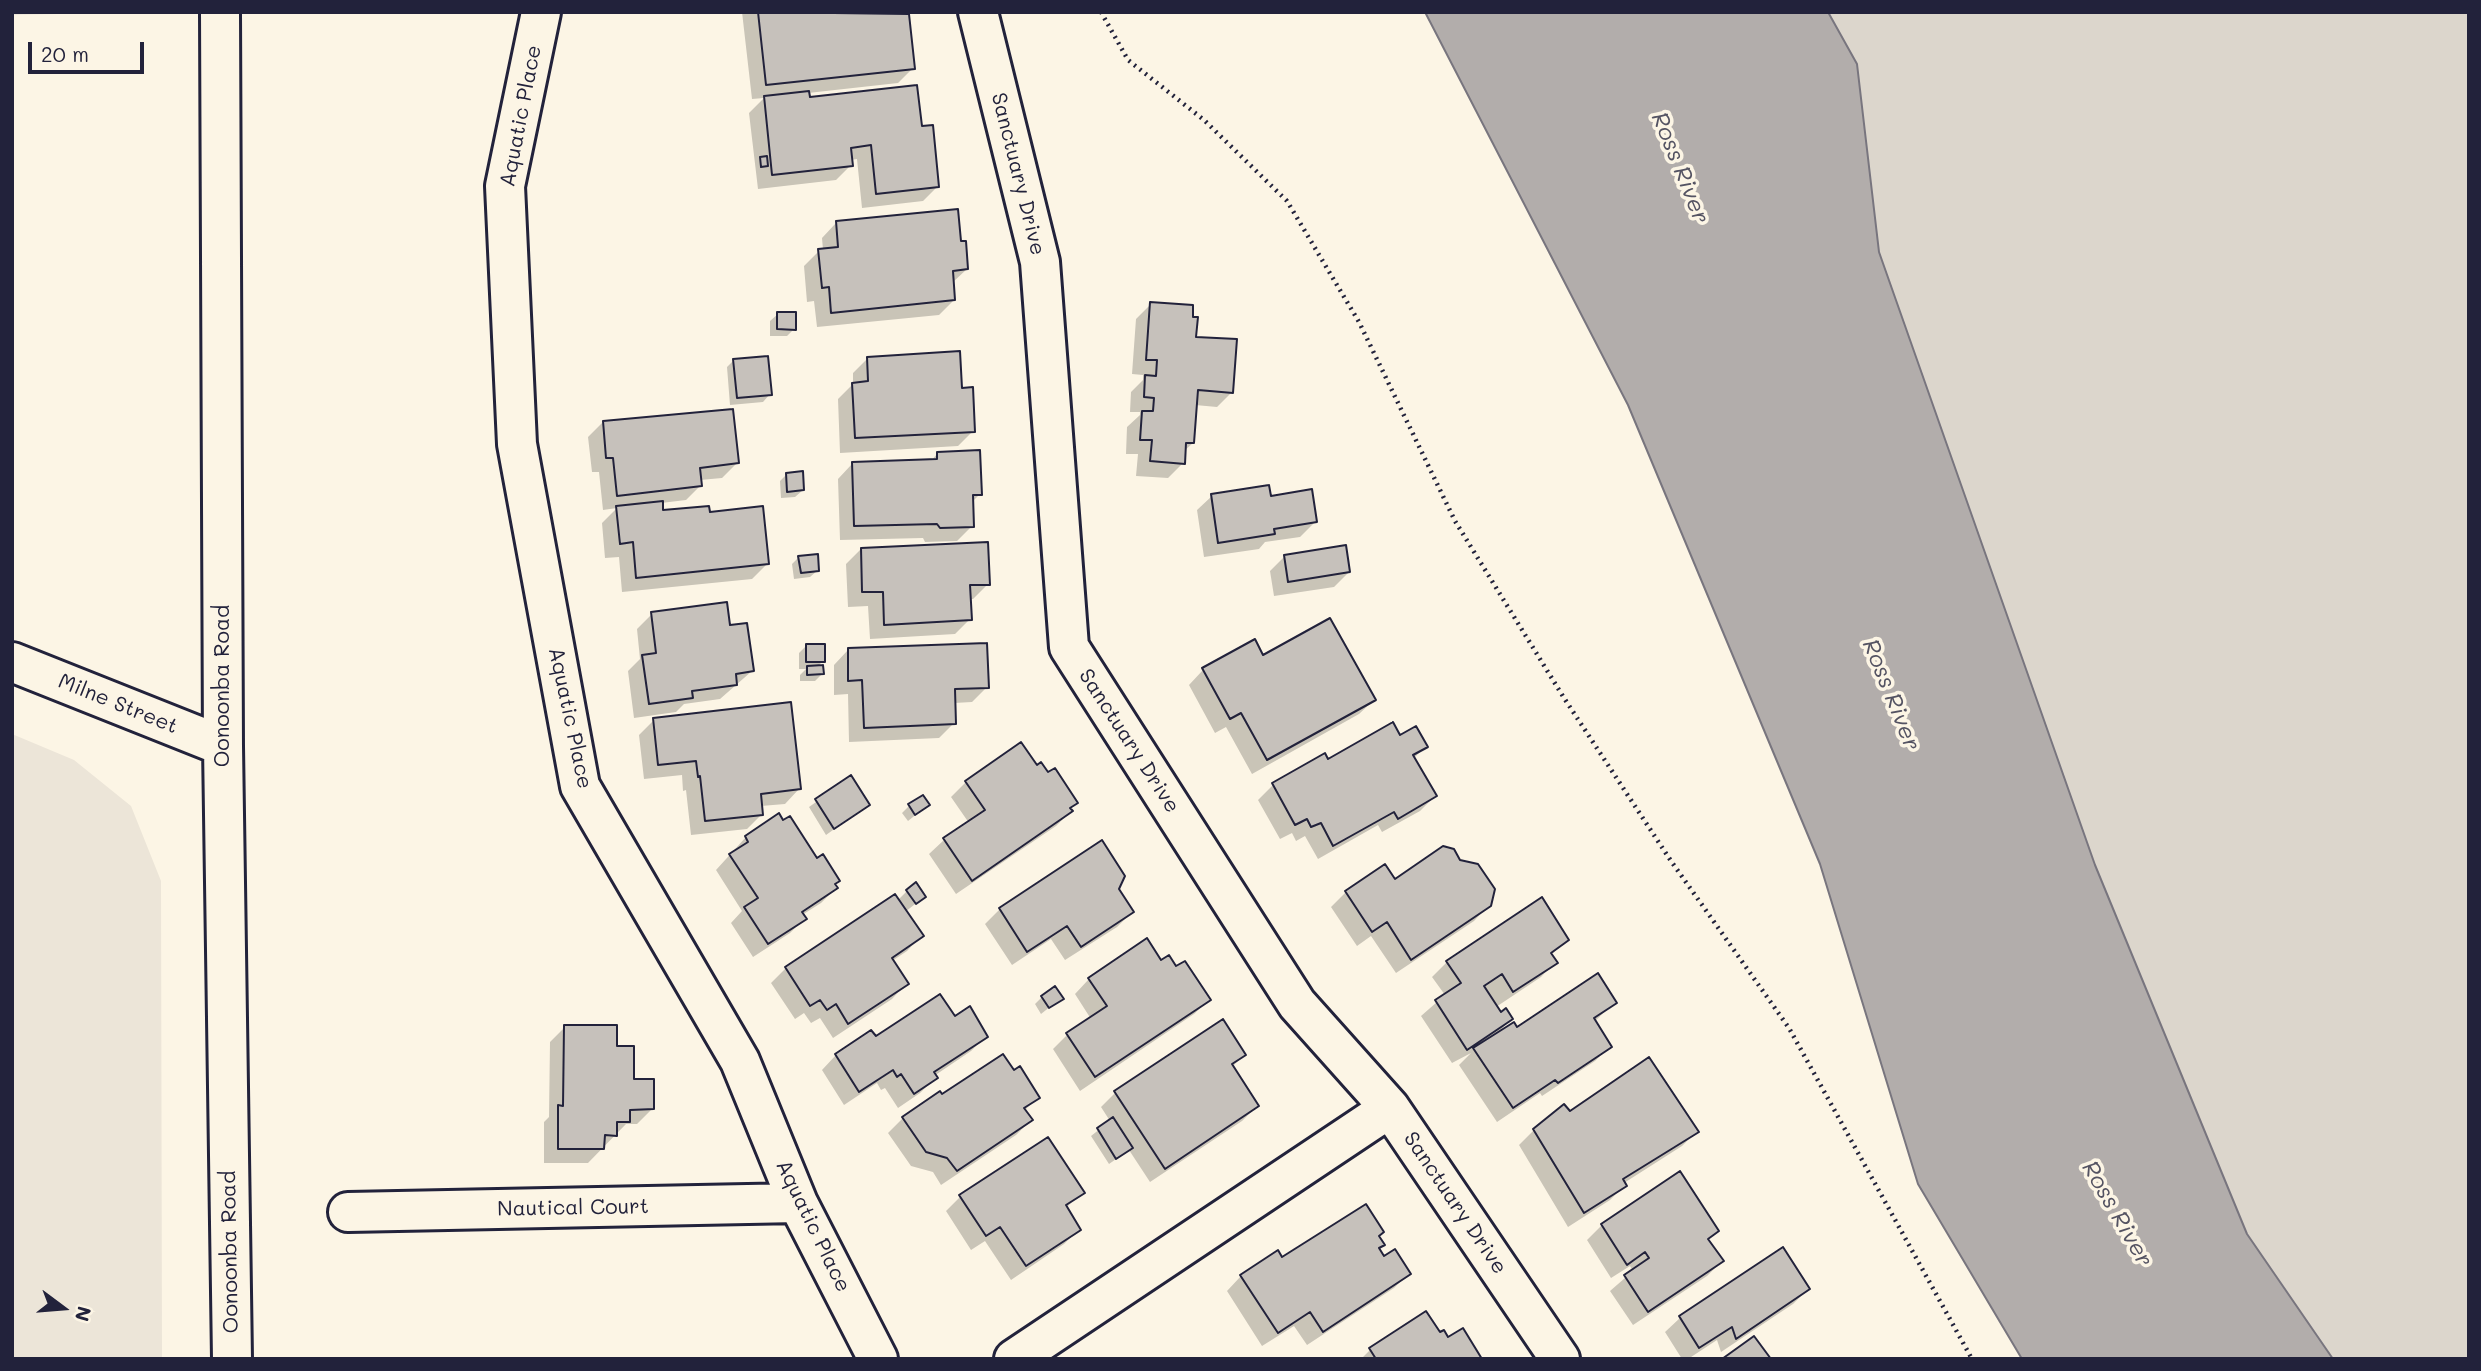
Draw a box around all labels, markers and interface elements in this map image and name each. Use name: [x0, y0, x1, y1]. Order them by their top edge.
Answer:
scale bar: [32, 28, 147, 72]
text: 20 m: [41, 40, 89, 67]
street label: Aquatic Place: [495, 43, 547, 189]
street label: Sanctuary Drive: [986, 90, 1050, 258]
water label: Ross River: [1645, 108, 1715, 228]
street label: Oonoonba Road: [210, 605, 236, 767]
water label: Ross River: [1856, 635, 1926, 755]
street label: Aquatic Place: [543, 645, 597, 791]
street label: Sanctuary Drive: [1073, 664, 1185, 818]
street label: Milne Street: [55, 669, 181, 739]
street label: Sanctuary Drive: [1398, 1127, 1512, 1279]
street label: Aquatic Place: [770, 1156, 856, 1296]
water label: Ross River: [2076, 1156, 2158, 1272]
street label: Oonoonba Road: [216, 1170, 244, 1334]
street label: Nautical Court: [497, 1194, 649, 1222]
north arrow: [28, 1273, 98, 1343]
text: N: [70, 1304, 98, 1324]

